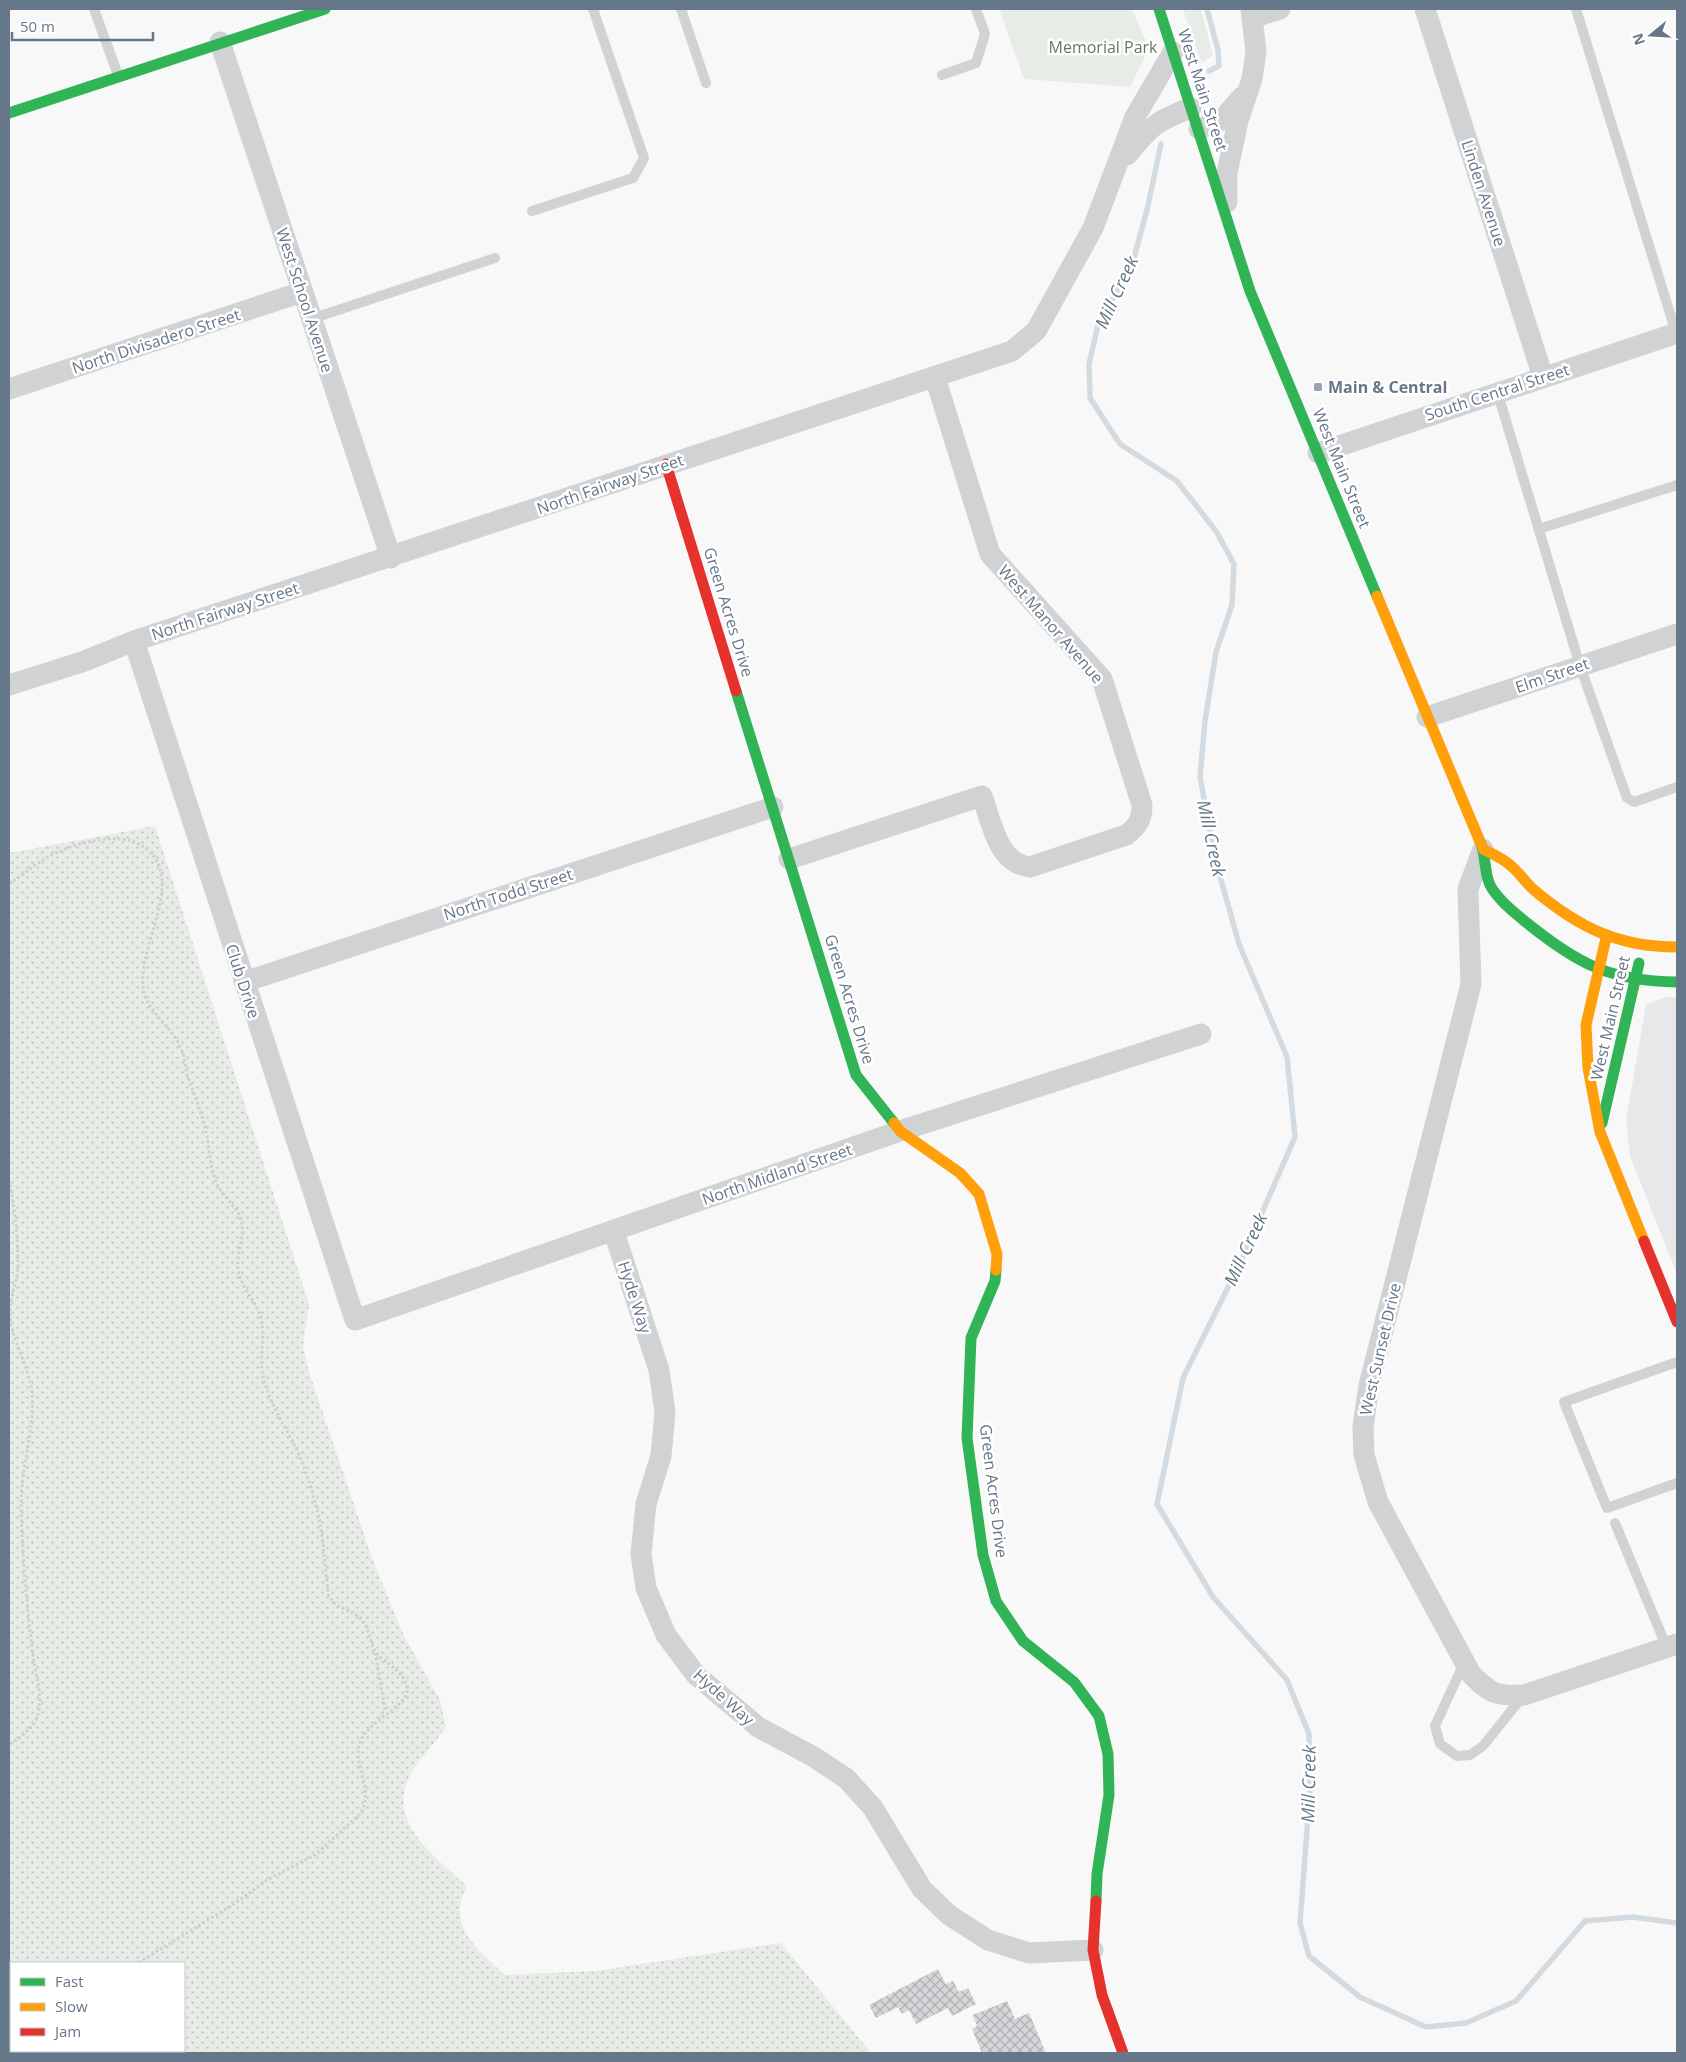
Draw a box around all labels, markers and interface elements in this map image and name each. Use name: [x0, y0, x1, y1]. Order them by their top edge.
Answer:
scale bar: [12, 10, 154, 42]
north arrow: [1626, 10, 1676, 60]
text: 50 m: [20, 16, 55, 36]
street label: West Main Street: [1173, 26, 1233, 154]
text: N: [1627, 31, 1649, 48]
park label: Memorial Park: [1049, 36, 1158, 58]
street label: Linden Avenue: [1456, 137, 1512, 249]
street label: West School Avenue: [271, 225, 339, 375]
water label: Mill Creek: [1089, 251, 1144, 332]
street label: North Divisadero Street: [69, 303, 243, 379]
street label: South Central Street: [1422, 358, 1572, 426]
place label: Main & Central: [1328, 376, 1447, 398]
marker: Main & Central: [1312, 381, 1324, 393]
street label: West Main Street: [1308, 405, 1376, 531]
street label: North Fairway Street: [534, 448, 687, 519]
street label: Green Acres Drive: [699, 545, 759, 679]
street label: West Manor Avenue: [993, 560, 1109, 688]
street label: North Fairway Street: [148, 577, 302, 645]
street label: Elm Street: [1512, 652, 1592, 698]
water label: Mill Creek: [1192, 797, 1232, 880]
street label: North Todd Street: [441, 863, 576, 925]
street label: Green Acres Drive: [820, 932, 880, 1066]
street label: Club Drive: [221, 941, 265, 1021]
street label: West Main Street: [1585, 953, 1635, 1082]
street label: North Midland Street: [699, 1138, 855, 1210]
water label: Mill Creek: [1218, 1208, 1273, 1289]
street label: Hyde Way: [613, 1258, 657, 1337]
street label: West Sunset Drive: [1354, 1281, 1406, 1417]
street label: Green Acres Drive: [975, 1423, 1013, 1559]
street label: Hyde Way: [689, 1664, 760, 1731]
water label: Mill Creek: [1295, 1744, 1321, 1823]
legend: [10, 1962, 185, 2052]
text: Fast: [55, 1971, 84, 1991]
text: Slow: [55, 1996, 88, 2016]
text: Jam: [53, 2021, 81, 2041]

